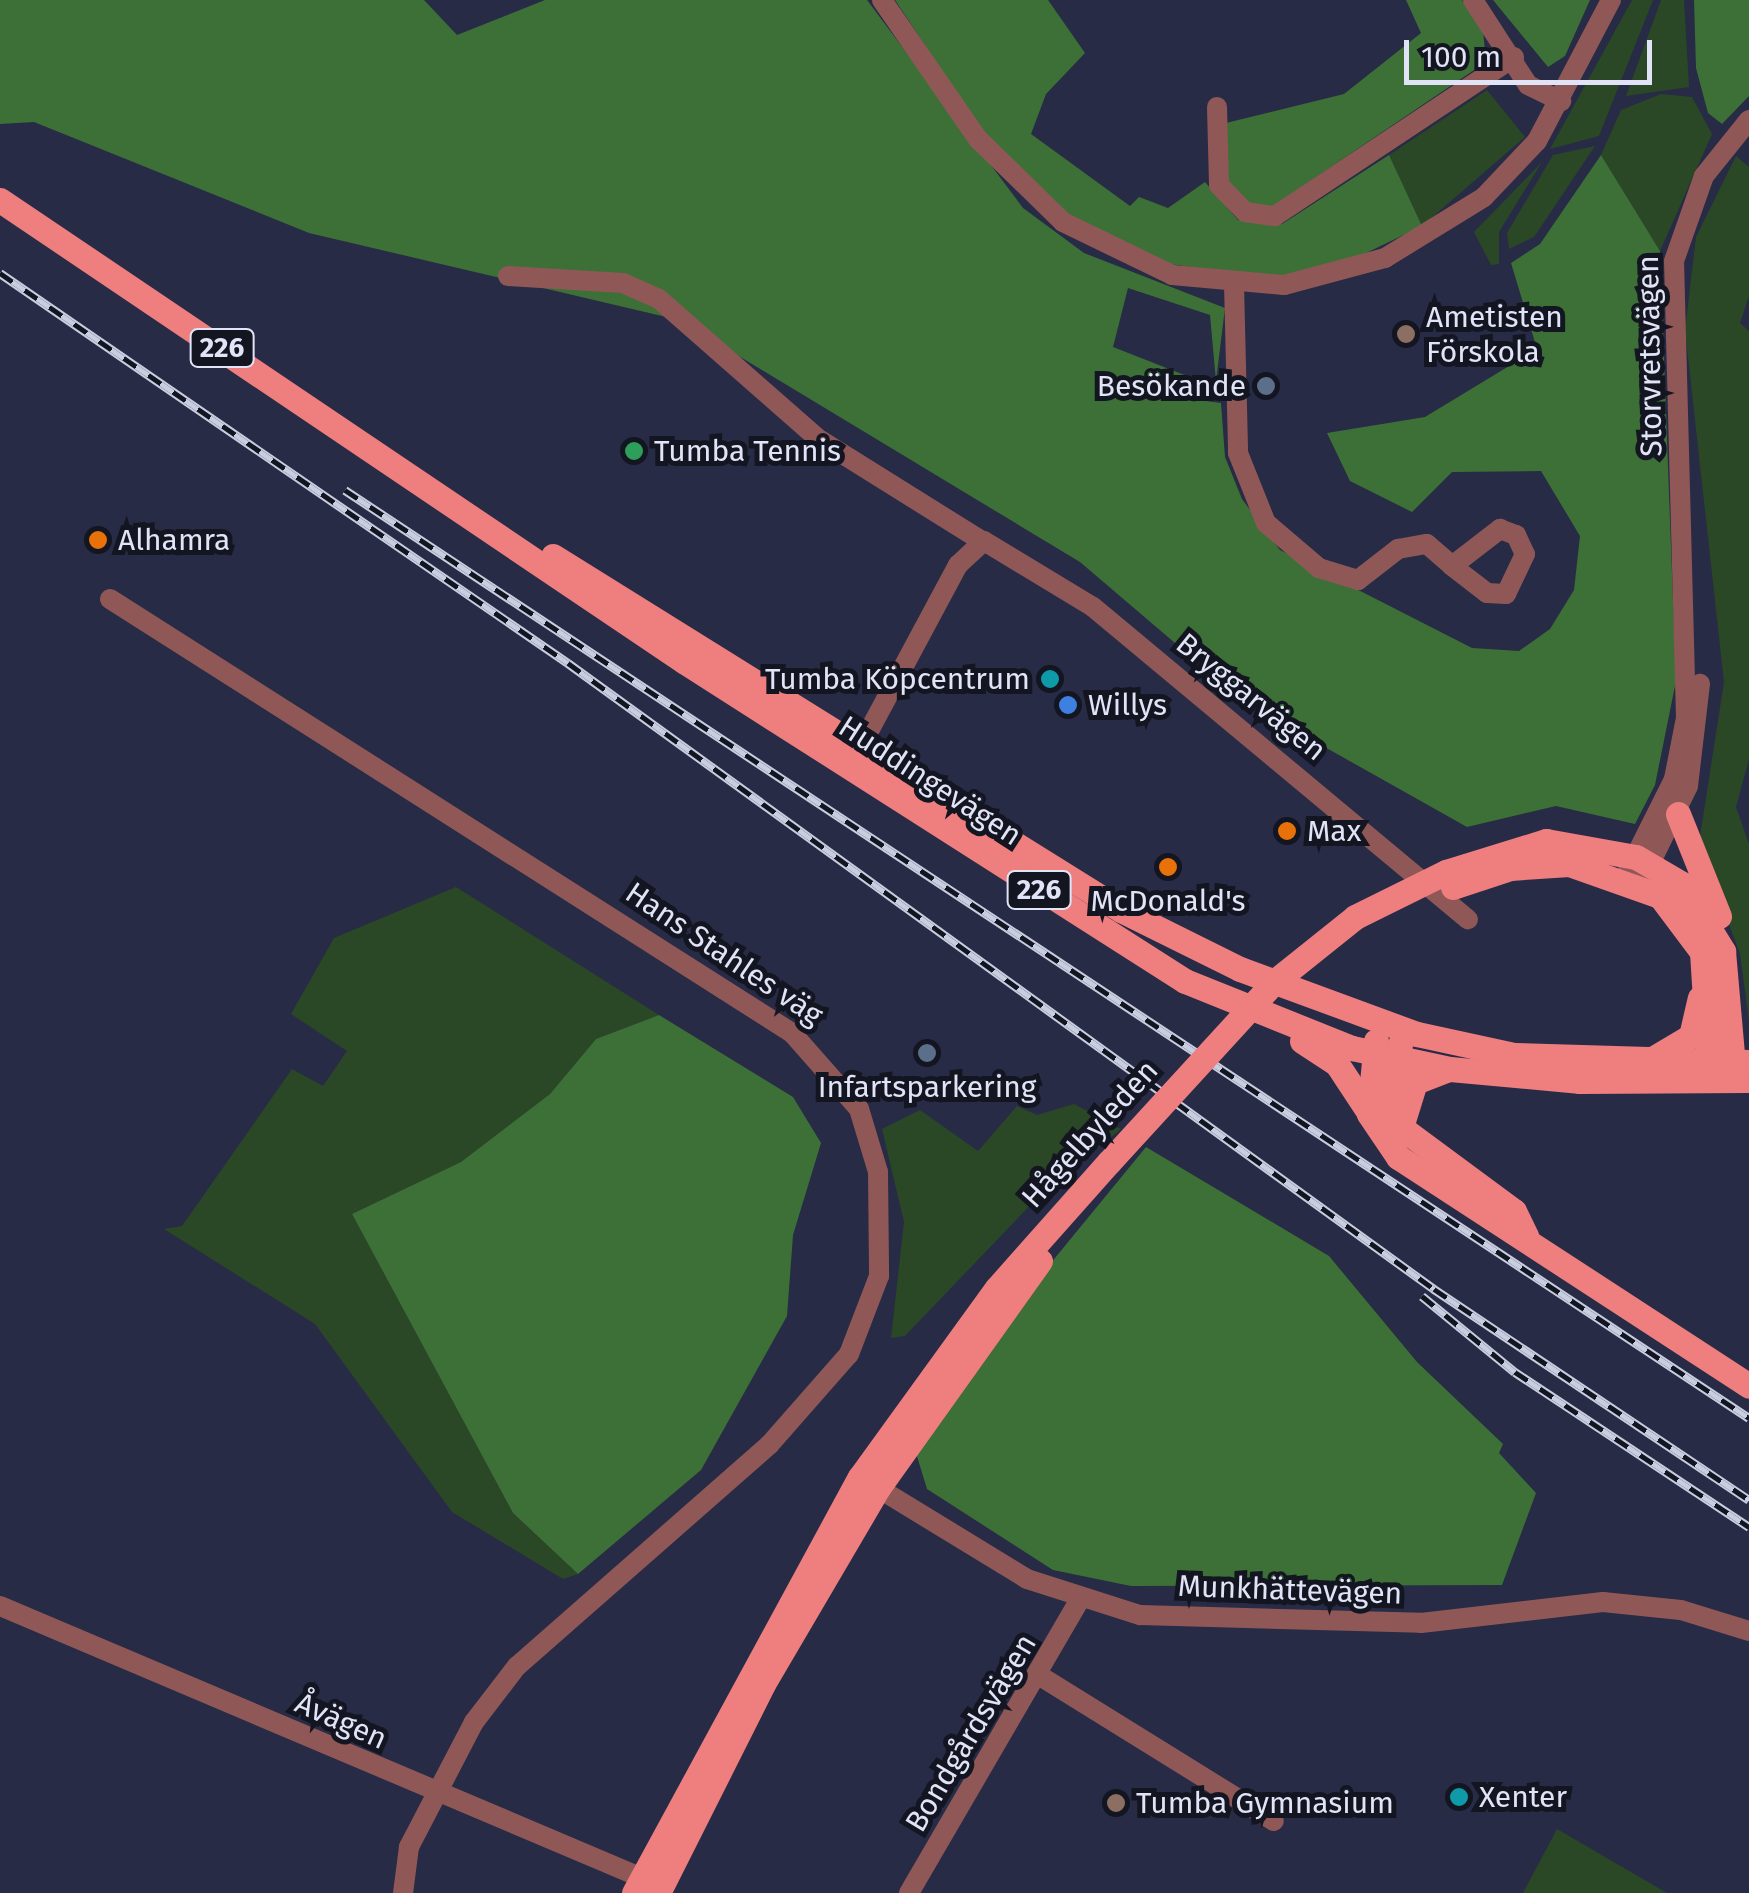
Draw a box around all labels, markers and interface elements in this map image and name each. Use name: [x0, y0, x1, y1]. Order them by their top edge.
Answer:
scale bar: [1409, 20, 1656, 82]
text: 100 m: [1421, 39, 1501, 75]
street label: Storvretsvägen: [1630, 255, 1670, 457]
place label: Ametisten Förskola: [1426, 299, 1563, 370]
marker: Ametisten Förskola: [1395, 323, 1417, 345]
road number: 226: [190, 325, 254, 371]
place label: Besökande: [1097, 368, 1246, 404]
marker: Besökande: [1255, 375, 1277, 397]
place label: Tumba Tennis: [654, 433, 841, 469]
marker: Tumba Tennis: [623, 440, 645, 462]
place label: Alhamra: [118, 522, 230, 558]
marker: Alhamra: [87, 529, 109, 551]
street label: Bryggarvägen: [1169, 626, 1333, 768]
place label: Tumba Köpcentrum: [765, 661, 1030, 697]
marker: Tumba Köpcentrum: [1039, 668, 1061, 690]
place label: Willys: [1088, 687, 1167, 723]
marker: Willys: [1057, 694, 1079, 716]
street label: Huddingevägen: [832, 709, 1028, 853]
place label: Max: [1307, 813, 1361, 849]
marker: Max: [1276, 820, 1298, 842]
marker: McDonald's: [1157, 856, 1179, 878]
road number: 226: [1006, 867, 1072, 913]
street label: Hans Stahles väg: [619, 875, 829, 1033]
place label: McDonald's: [1091, 883, 1245, 919]
marker: Infartsparkering: [916, 1042, 938, 1064]
street label: Hågelbyleden: [1014, 1053, 1166, 1215]
place label: Infartsparkering: [818, 1069, 1036, 1105]
street label: Munkhättevägen: [1177, 1568, 1403, 1612]
street label: Bondgårdsvägen: [898, 1628, 1044, 1838]
street label: Åvägen: [290, 1685, 392, 1757]
place label: Xenter: [1479, 1779, 1567, 1815]
place label: Tumba Gymnasium: [1136, 1785, 1394, 1821]
marker: Xenter: [1448, 1786, 1470, 1808]
marker: Tumba Gymnasium: [1105, 1792, 1127, 1814]

